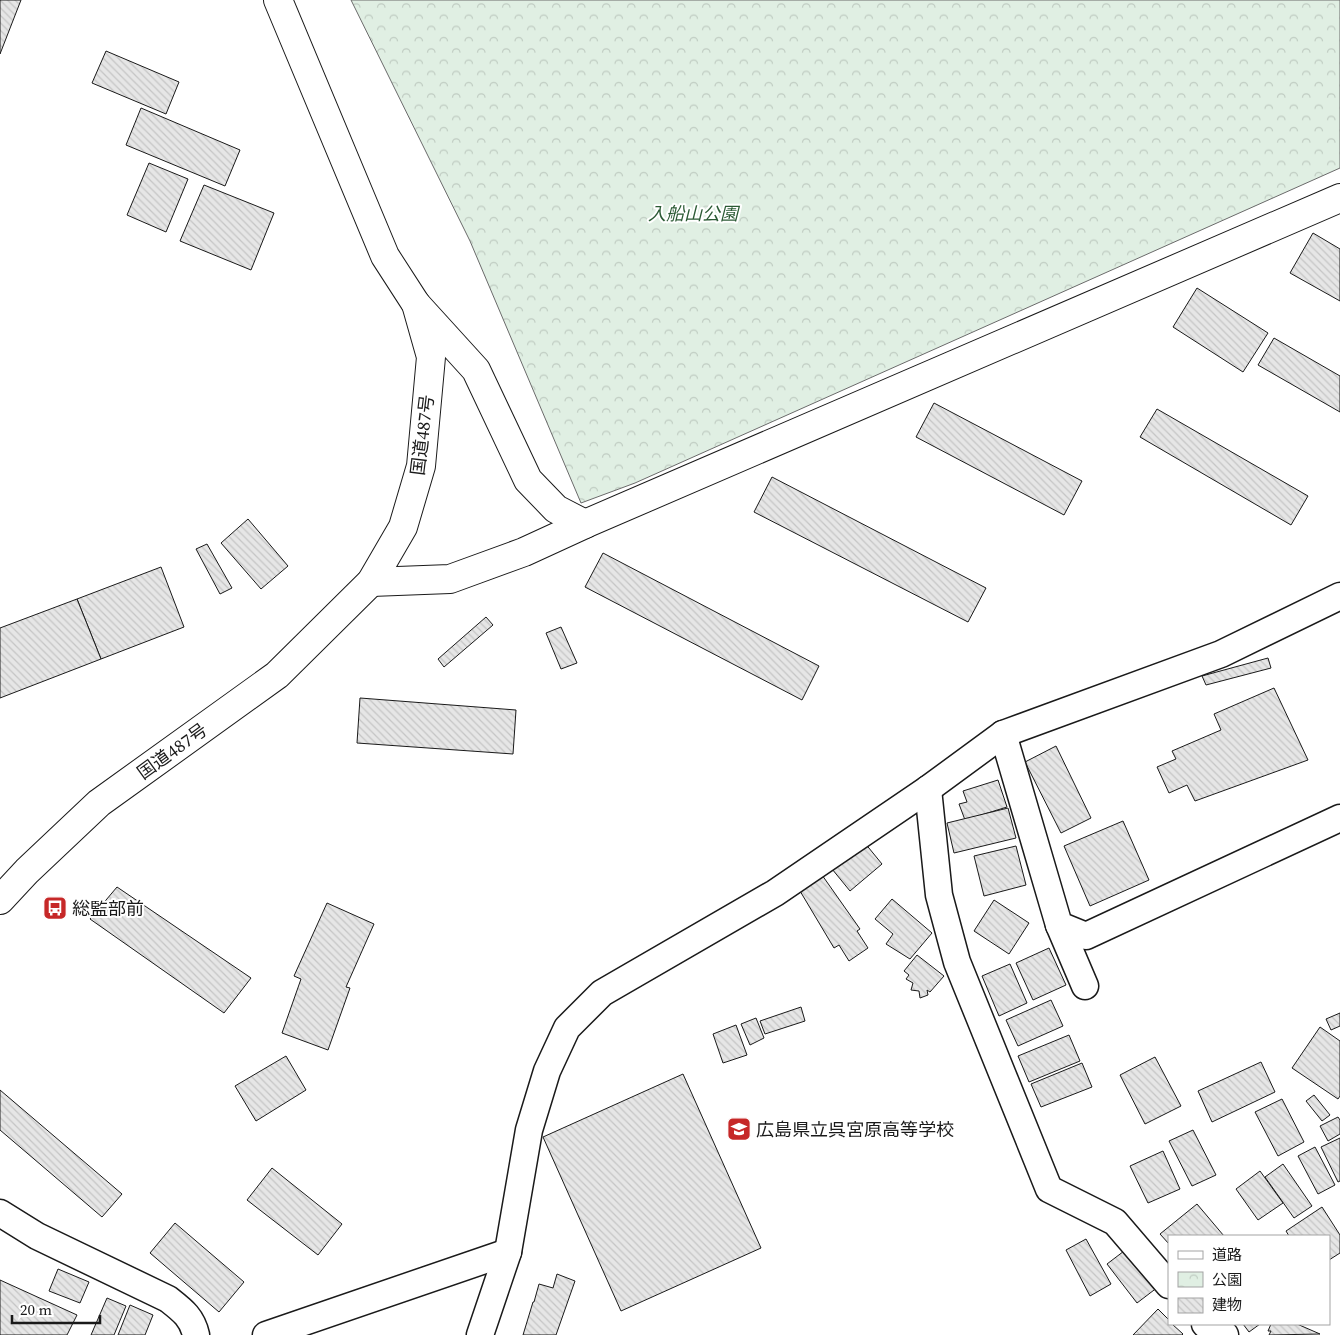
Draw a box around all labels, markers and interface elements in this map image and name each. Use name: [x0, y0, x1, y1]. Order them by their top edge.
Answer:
park label: 入船山公園: [648, 201, 741, 226]
street label: 国道487号: [405, 393, 439, 477]
street label: 国道487号: [132, 717, 212, 785]
bus stop icon: 総監部前: [42, 895, 68, 921]
place label: 総監部前: [72, 896, 144, 921]
school or university icon: 広島県立呉宮原高等学校: [726, 1116, 752, 1142]
place label: 広島県立呉宮原高等学校: [756, 1117, 954, 1142]
legend: [1168, 1235, 1330, 1325]
text: 道路: [1212, 1244, 1242, 1265]
text: 公園: [1212, 1269, 1242, 1290]
scale bar: [12, 1292, 100, 1324]
text: 建物: [1212, 1294, 1242, 1315]
text: 20 m: [20, 1299, 52, 1320]

